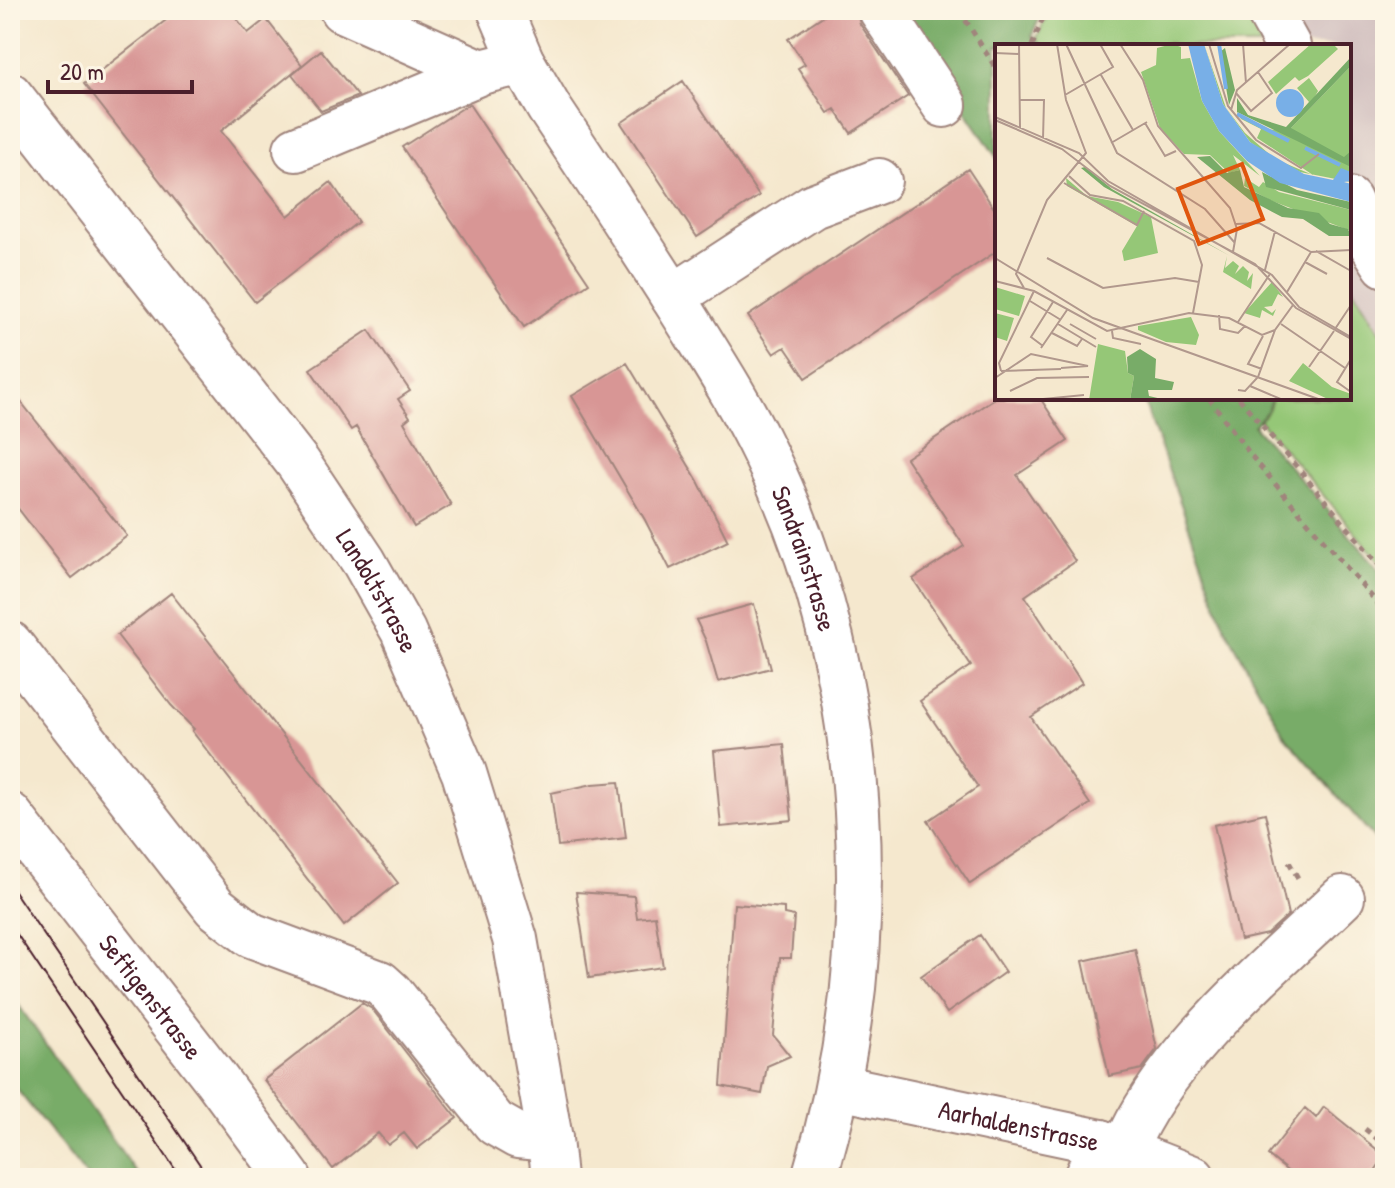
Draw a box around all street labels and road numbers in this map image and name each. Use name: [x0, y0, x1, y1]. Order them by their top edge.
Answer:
street label: Sandrainstrasse: [764, 480, 846, 635]
street label: Landoltstrasse: [329, 521, 427, 658]
street label: Seftigenstrasse: [92, 927, 211, 1066]
street label: Aarhaldenstrasse: [936, 1091, 1102, 1159]

